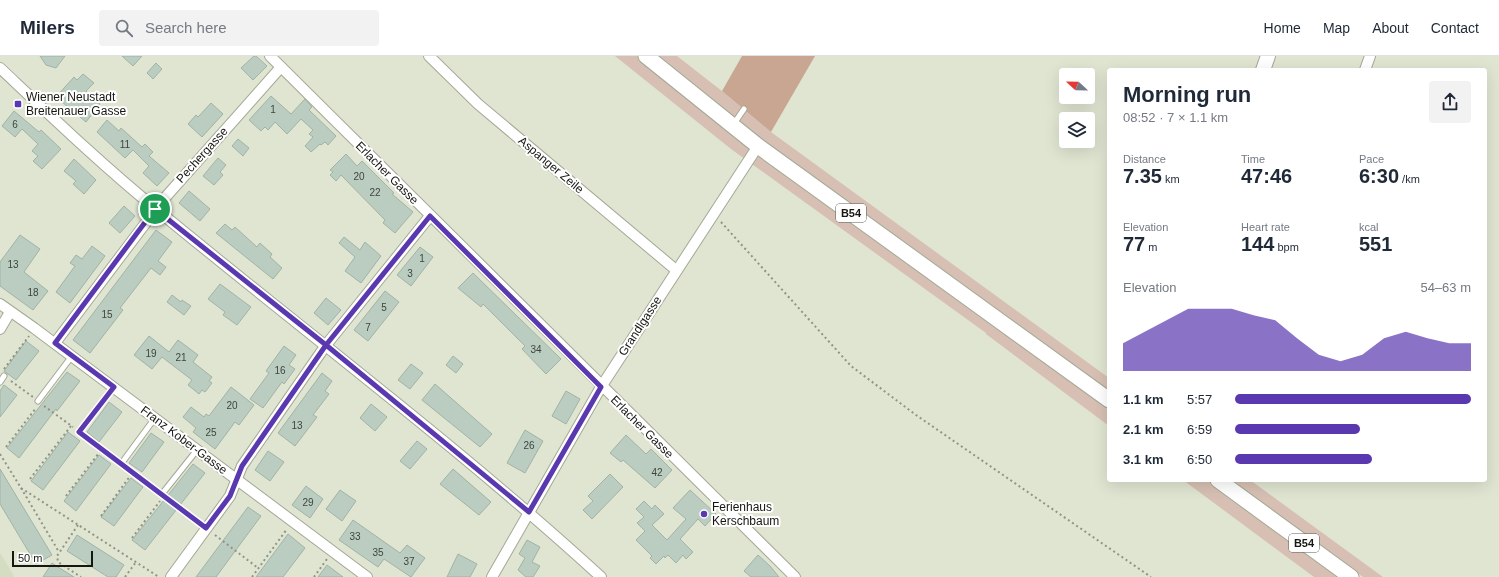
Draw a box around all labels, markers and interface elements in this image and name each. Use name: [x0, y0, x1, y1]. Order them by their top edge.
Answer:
search box: [99, 10, 379, 46]
text: Milers: [20, 17, 75, 38]
icon: search: [113, 17, 135, 39]
text: Search here: [145, 19, 227, 36]
text: Home: [1264, 20, 1301, 36]
text: Map: [1323, 20, 1350, 36]
text: About: [1372, 20, 1409, 36]
text: Contact: [1431, 20, 1479, 36]
north arrow: [1059, 68, 1095, 104]
map controls: [1059, 68, 1095, 148]
button: share: [1429, 81, 1471, 123]
text: Morning run: [1123, 82, 1251, 107]
place label: Wiener Neustadt Breitenauer Gasse: [26, 90, 126, 118]
marker: Wiener Neustadt Breitenauer Gasse: [13, 99, 23, 109]
house number: 1: [270, 104, 276, 115]
text: 08:52 · 7 × 1.1 km: [1123, 110, 1228, 125]
button: layers: [1059, 112, 1095, 148]
house number: 6: [12, 119, 18, 130]
street label: Pechergasse: [173, 124, 231, 186]
street label: Aspanger Zeile: [516, 134, 587, 197]
house number: 11: [120, 139, 131, 150]
street label: Erlacher Gasse: [353, 139, 421, 207]
text: Distance: [1123, 153, 1166, 165]
text: Time: [1241, 153, 1265, 165]
text: Pace: [1359, 153, 1384, 165]
text: 7.35: [1123, 165, 1162, 187]
text: 47:46: [1241, 165, 1292, 187]
text: 6:30: [1359, 165, 1399, 187]
house number: 20: [353, 171, 365, 182]
text: km: [1162, 173, 1180, 185]
text: /km: [1399, 173, 1420, 185]
house number: 22: [369, 187, 381, 198]
pin: [138, 192, 172, 226]
icon: arrive: [144, 198, 166, 220]
road number: B54: [836, 204, 866, 222]
text: Elevation: [1123, 221, 1168, 233]
text: Heart rate: [1241, 221, 1290, 233]
text: kcal: [1359, 221, 1379, 233]
text: 77: [1123, 233, 1145, 255]
text: 144: [1241, 233, 1274, 255]
text: 551: [1359, 233, 1392, 255]
text: m: [1145, 241, 1157, 253]
text: bpm: [1274, 241, 1299, 253]
house number: 1: [419, 253, 425, 264]
house number: 13: [7, 259, 19, 270]
house number: 3: [407, 268, 413, 279]
text: Elevation: [1123, 280, 1176, 295]
text: 54–63 m: [1420, 280, 1471, 295]
house number: 18: [27, 287, 39, 298]
street label: Grandlgasse: [616, 293, 665, 358]
house number: 5: [381, 302, 387, 313]
house number: 15: [101, 309, 113, 320]
house number: 7: [365, 322, 371, 333]
house number: 34: [530, 344, 542, 355]
house number: 19: [145, 348, 157, 359]
house number: 21: [175, 352, 187, 363]
house number: 16: [274, 365, 286, 376]
text: 1.1 km: [1123, 392, 1163, 407]
text: 5:57: [1187, 392, 1212, 407]
street label: Erlacher Gasse: [608, 393, 676, 461]
house number: 20: [226, 400, 238, 411]
street label: Franz Kober-Gasse: [138, 403, 230, 477]
house number: 13: [291, 420, 303, 431]
text: 2.1 km: [1123, 422, 1163, 437]
text: 6:59: [1187, 422, 1212, 437]
house number: 25: [205, 427, 217, 438]
house number: 26: [523, 440, 535, 451]
text: 3.1 km: [1123, 452, 1163, 467]
text: 6:50: [1187, 452, 1212, 467]
house number: 42: [651, 467, 663, 478]
house number: 29: [302, 497, 314, 508]
place label: Ferienhaus Kerschbaum: [712, 500, 779, 528]
marker: Ferienhaus Kerschbaum: [699, 509, 709, 519]
house number: 33: [349, 531, 361, 542]
road number: B54: [1289, 534, 1319, 552]
house number: 35: [372, 547, 384, 558]
scale bar: [12, 549, 93, 568]
text: 50 m: [18, 552, 42, 564]
house number: 37: [403, 556, 415, 567]

